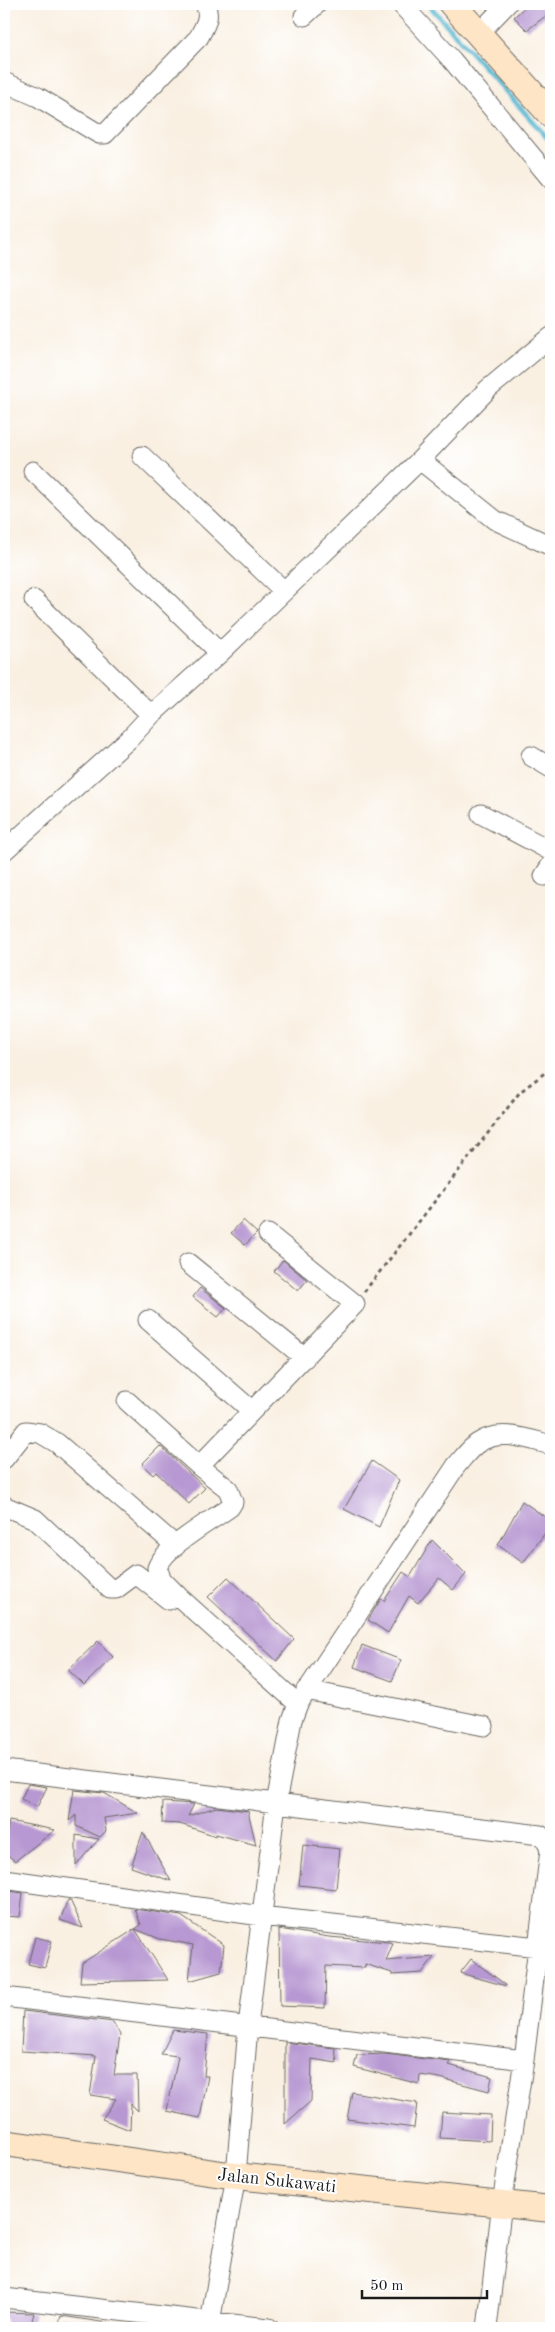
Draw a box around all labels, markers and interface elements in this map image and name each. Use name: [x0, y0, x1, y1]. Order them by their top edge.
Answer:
street label: Jalan Sukawati: [217, 2166, 337, 2196]
scale bar: [362, 2267, 488, 2299]
text: 50 m: [370, 2279, 404, 2294]

